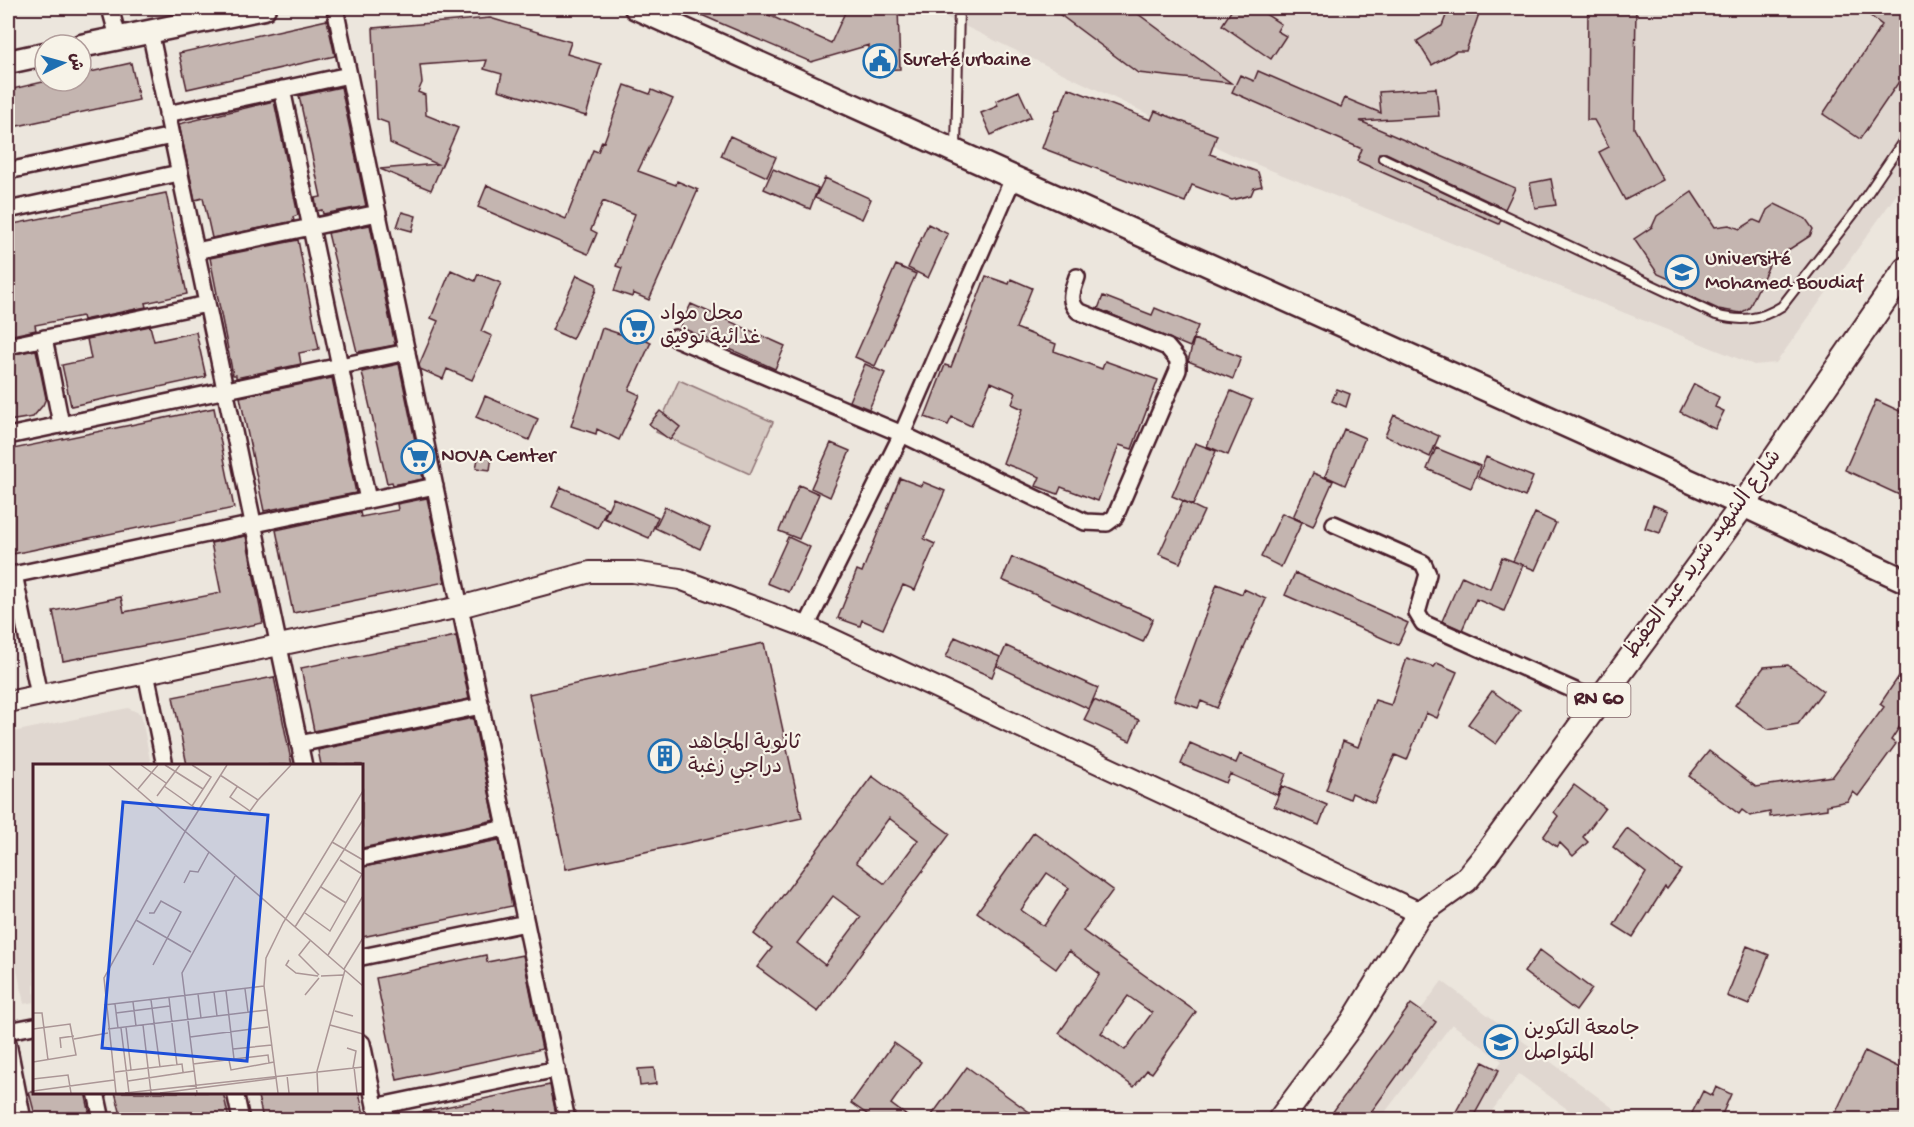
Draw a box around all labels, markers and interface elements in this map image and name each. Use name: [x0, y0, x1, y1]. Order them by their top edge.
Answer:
north arrow: [33, 33, 93, 93]
public building icon: Sureté urbaine: [862, 43, 898, 79]
place label: Sureté urbaine: [903, 49, 1032, 74]
text: ش: [64, 52, 85, 72]
place label: Université Mohamed Boudiaf: [1705, 248, 1864, 297]
school or university icon: Université Mohamed Boudiaf: [1664, 254, 1700, 290]
place label: محل مواد غذائية توفيق: [660, 302, 761, 352]
supermarket icon: محل مواد غذائية توفيق: [619, 309, 655, 345]
supermarket icon: NOVA Center: [400, 439, 436, 475]
place label: NOVA Center: [441, 445, 557, 470]
street label: شارع الشهيد شريد عبد الحفيظ: [1620, 446, 1788, 664]
road number: RN 60: [1568, 683, 1630, 717]
place label: ثانوية المجاهد دراجي زغبة: [688, 732, 801, 784]
building icon: ثانوية المجاهد دراجي زغبة: [647, 738, 683, 774]
inset map: [33, 764, 363, 1094]
place label: جامعة التكوين المتواصل: [1524, 1018, 1640, 1067]
school or university icon: جامعة التكوين المتواصل: [1483, 1024, 1519, 1060]

